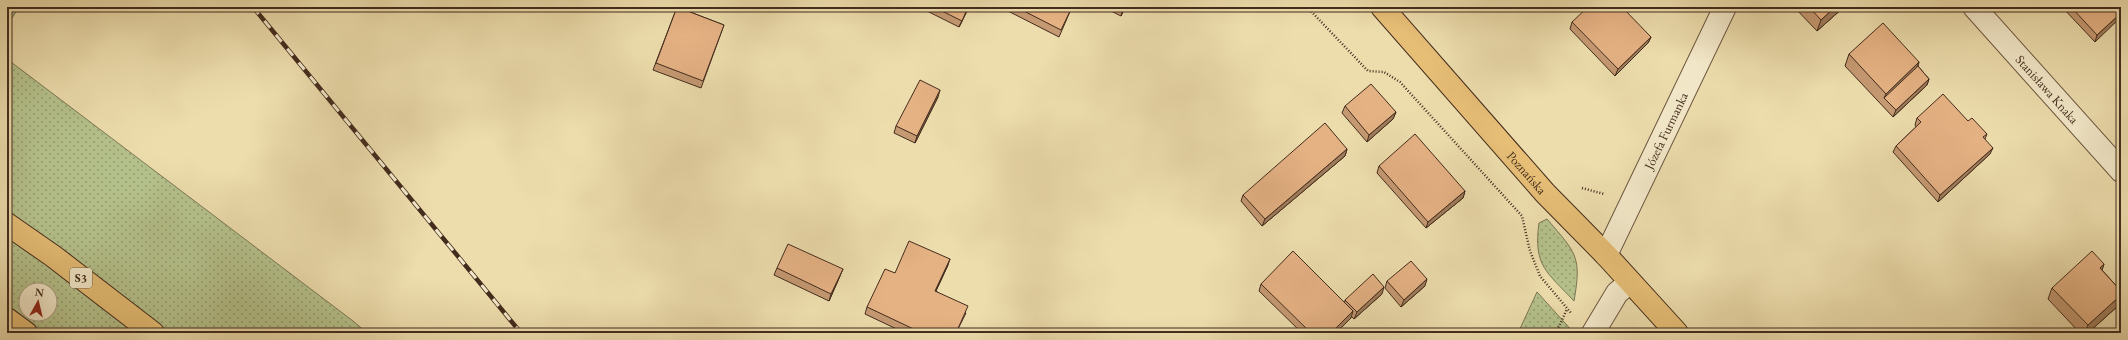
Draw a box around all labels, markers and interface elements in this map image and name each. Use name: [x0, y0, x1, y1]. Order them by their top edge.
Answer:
street label: Stanisława Knaka: [2012, 51, 2083, 128]
street label: Józefa Furmanka: [1640, 89, 1692, 173]
street label: Poznańska: [1503, 148, 1551, 199]
road number: S3: [70, 268, 92, 288]
north arrow: [18, 282, 58, 322]
text: N: [34, 285, 45, 300]

